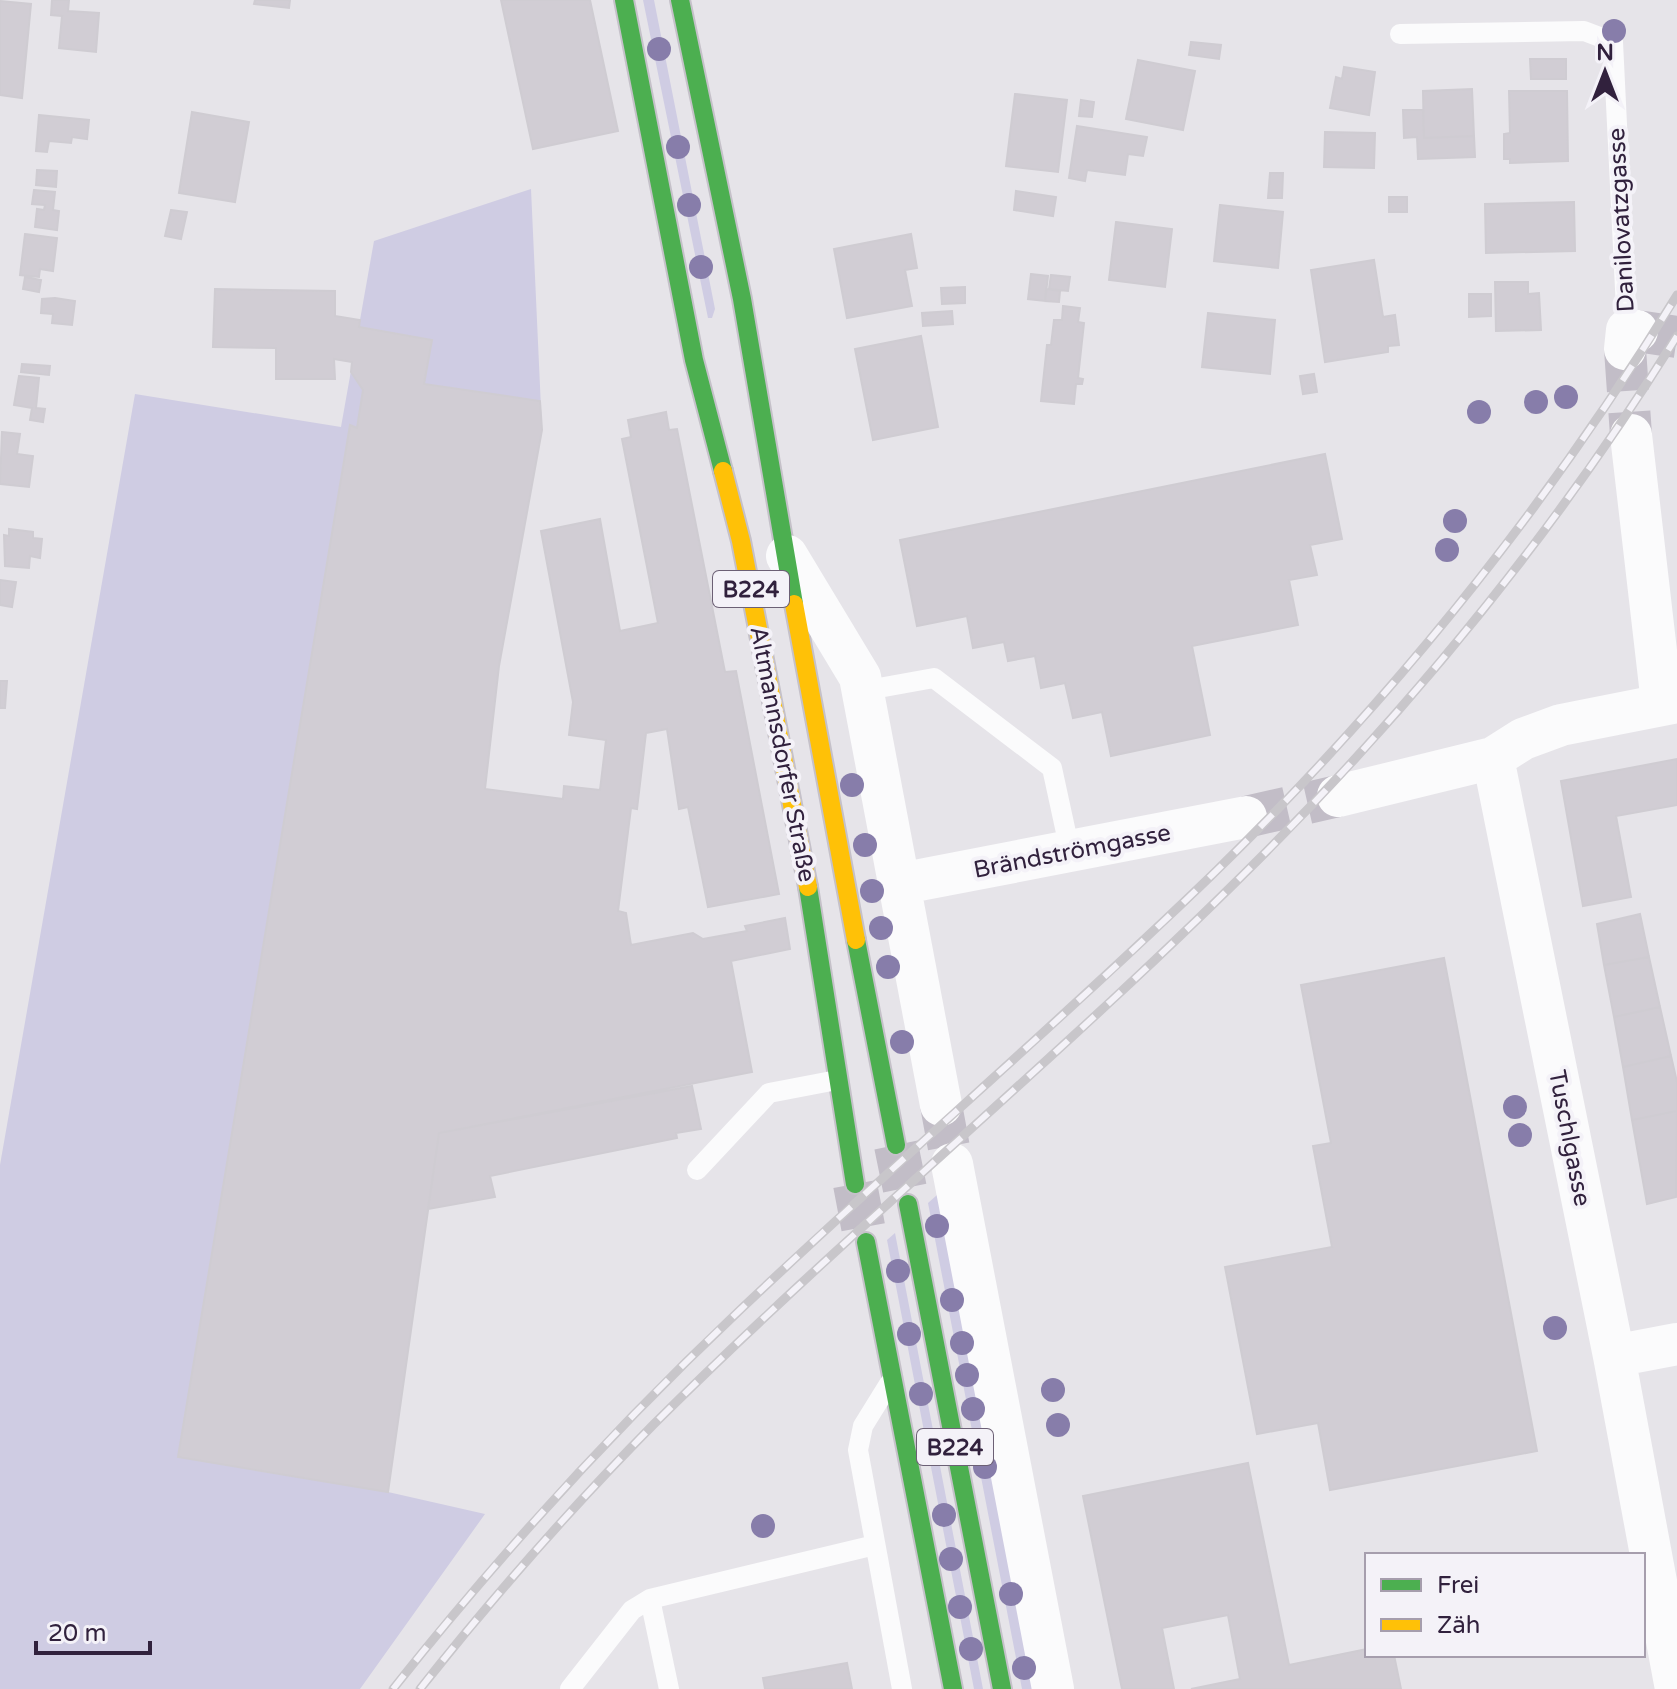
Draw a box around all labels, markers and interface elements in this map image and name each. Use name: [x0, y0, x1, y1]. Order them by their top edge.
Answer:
north arrow: [1565, 32, 1645, 112]
text: N: [1596, 40, 1614, 66]
street label: Danilovatzgasse: [1602, 127, 1641, 313]
road number: B224: [713, 571, 789, 607]
street label: Altmannsdorfer Straße: [743, 624, 822, 884]
street label: Brändströmgasse: [971, 818, 1173, 885]
street label: Tuschlgasse: [1542, 1068, 1597, 1209]
road number: B224: [917, 1429, 993, 1465]
legend: [1365, 1553, 1645, 1657]
text: Frei: [1437, 1571, 1479, 1600]
scale bar: [36, 1605, 150, 1655]
text: Zäh: [1437, 1611, 1480, 1640]
text: 20 m: [48, 1619, 106, 1648]

